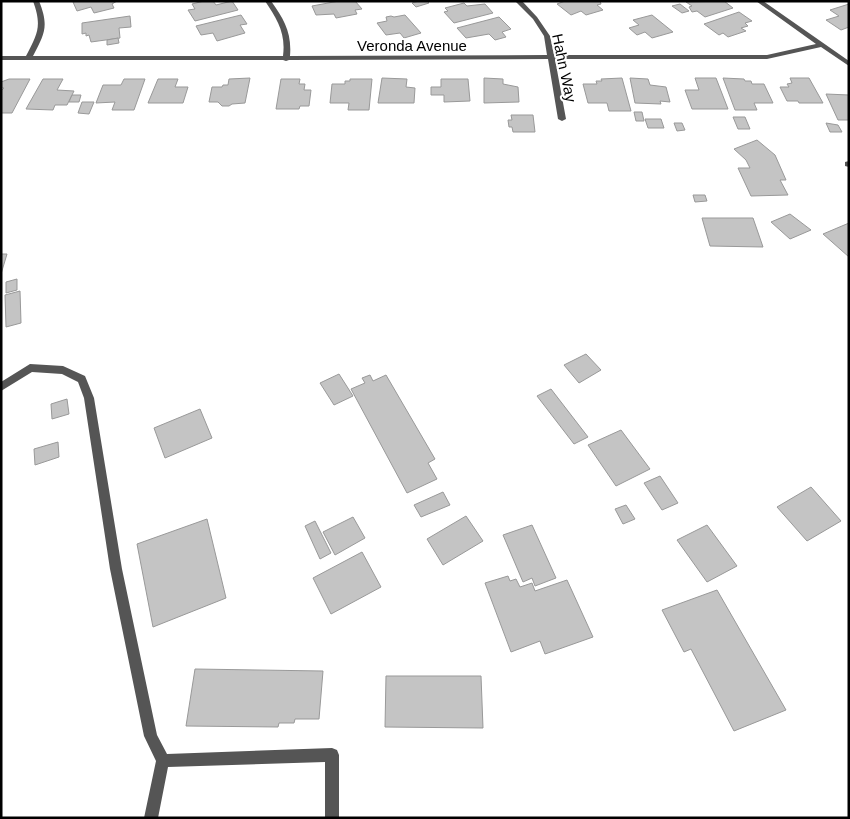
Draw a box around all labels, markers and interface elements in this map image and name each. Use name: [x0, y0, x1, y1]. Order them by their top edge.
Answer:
street label: Hahn Way: [549, 32, 580, 104]
street label: Veronda Avenue: [357, 37, 467, 54]

